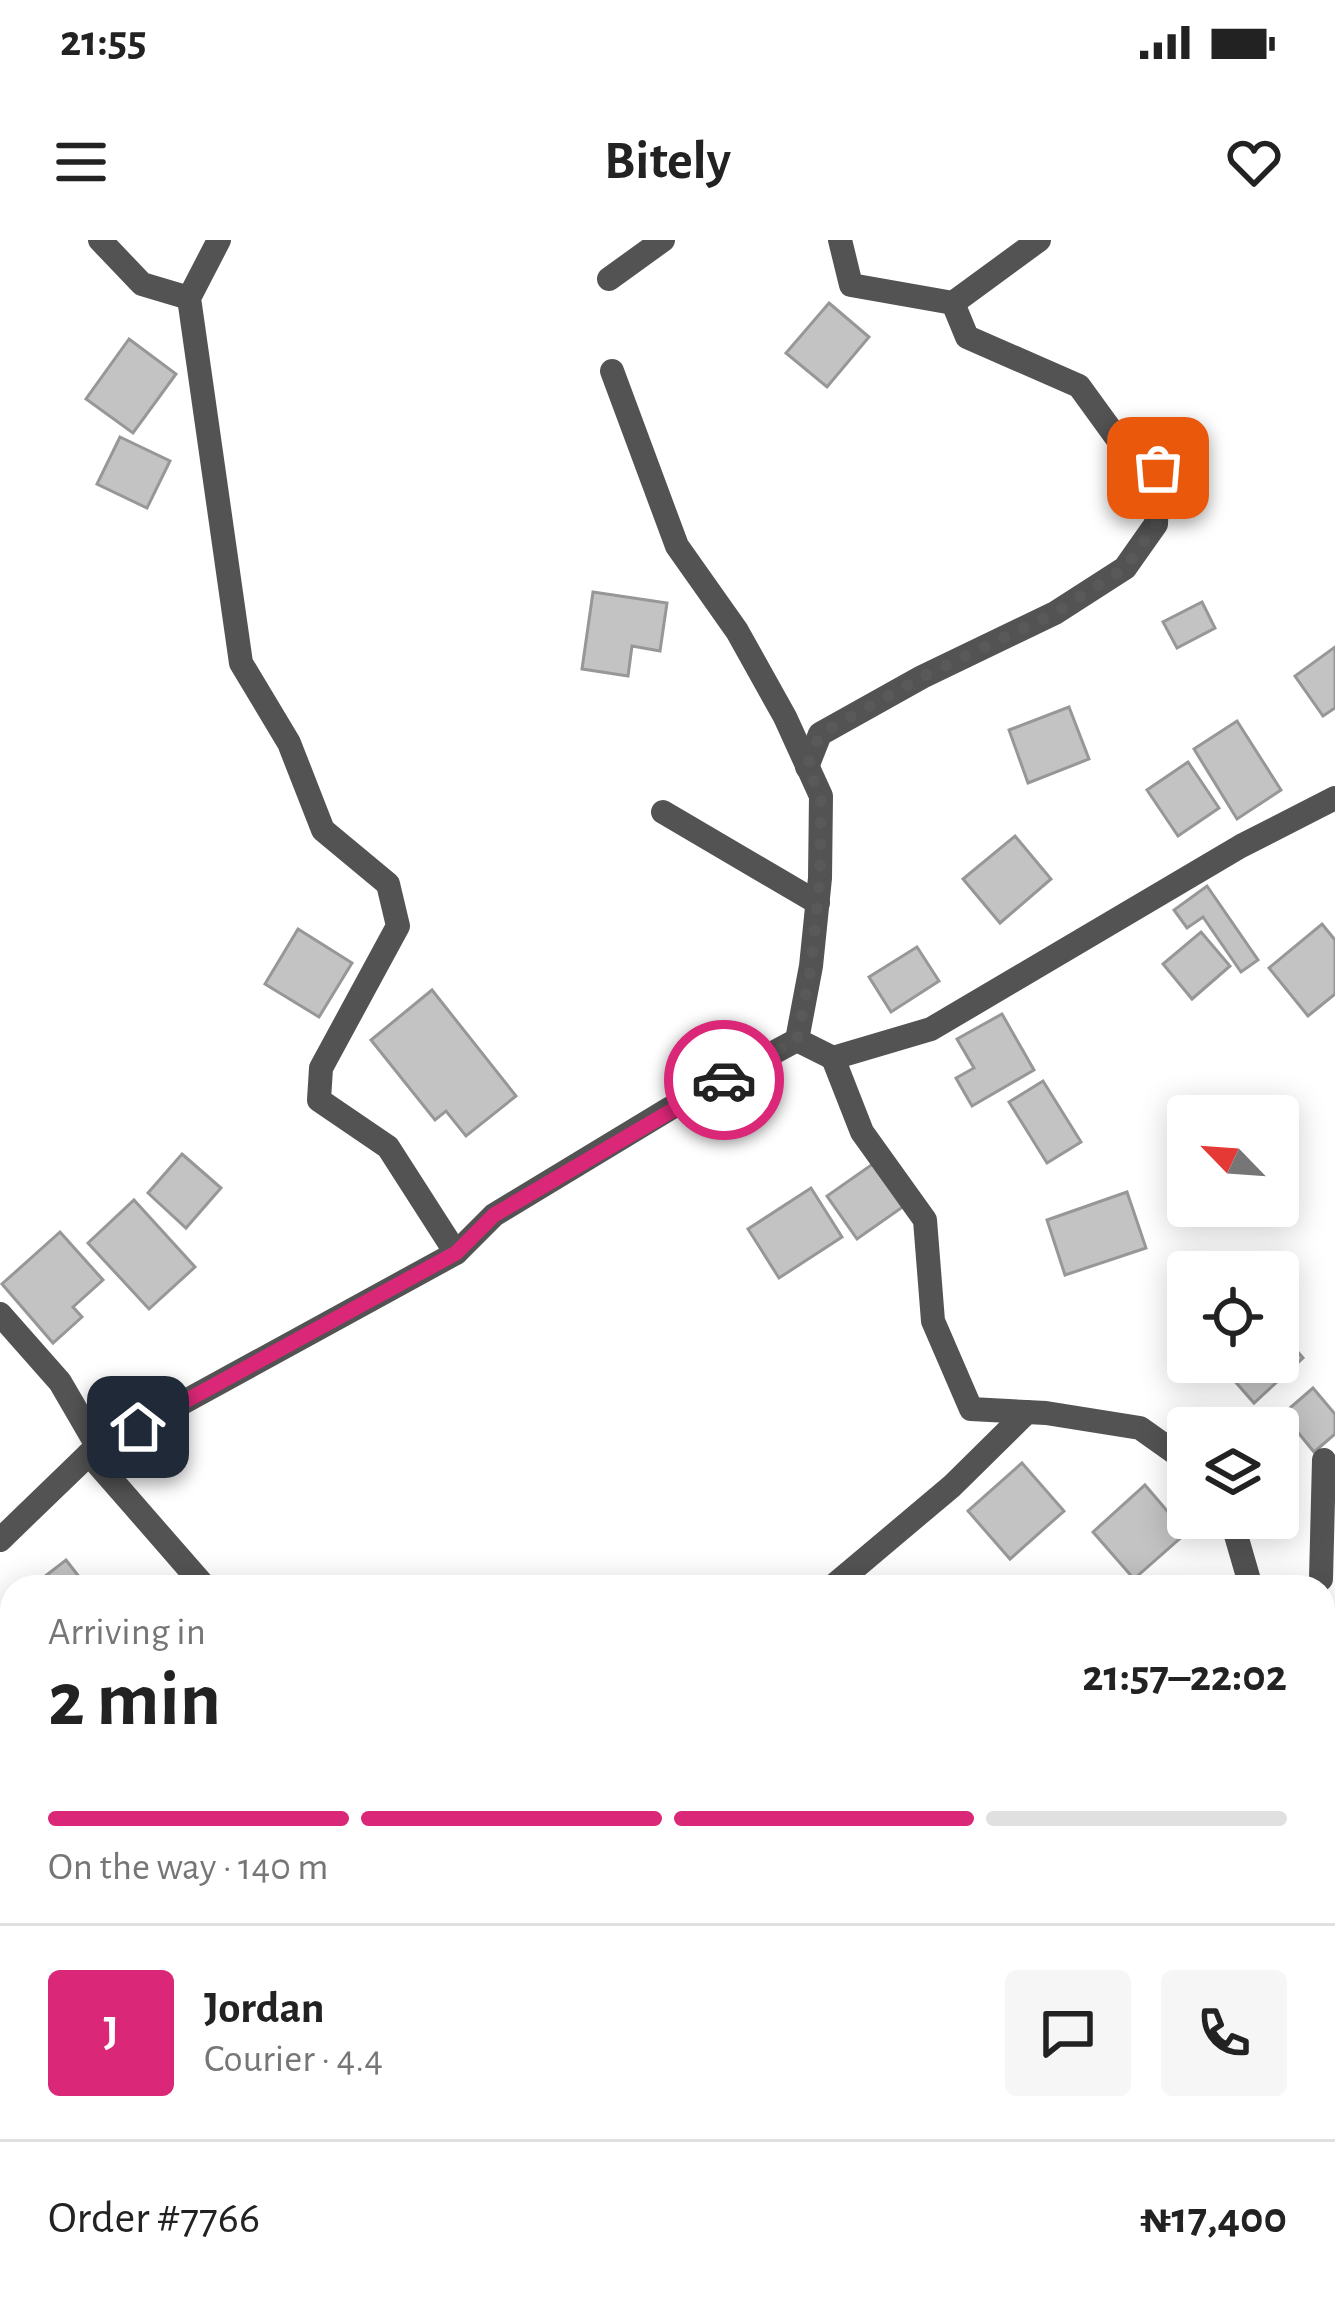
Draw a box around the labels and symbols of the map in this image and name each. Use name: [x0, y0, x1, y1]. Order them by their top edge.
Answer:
pin: [1107, 417, 1209, 519]
courier: [664, 1020, 784, 1140]
north arrow: [1167, 1095, 1299, 1227]
pin: [87, 1376, 189, 1478]

